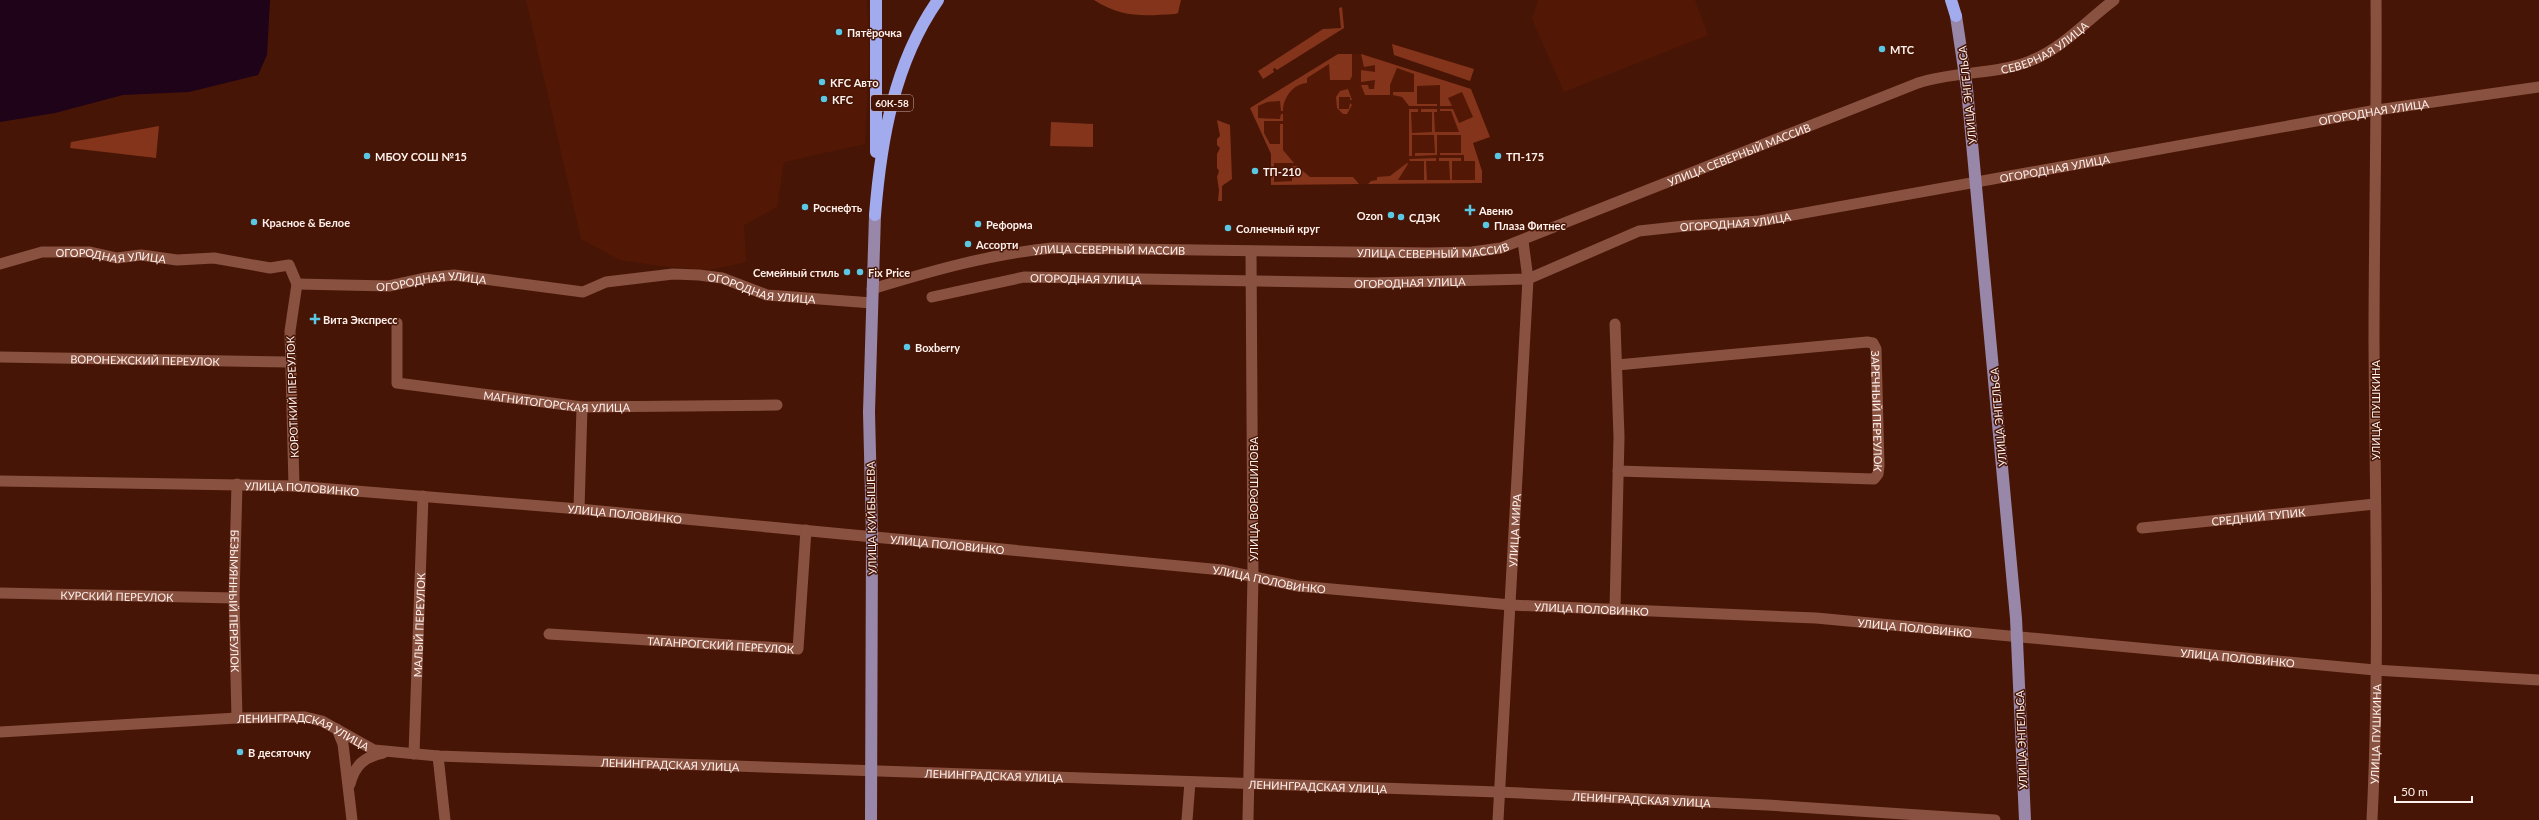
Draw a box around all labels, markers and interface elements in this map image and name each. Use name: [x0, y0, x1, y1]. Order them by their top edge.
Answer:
street label: СЕВЕРНАЯ УЛИЦА: [2000, 18, 2091, 75]
place label: Пятёрочка: [847, 26, 902, 39]
marker: Пятёрочка: [834, 27, 844, 37]
place label: МТС: [1890, 43, 1915, 56]
marker: МТС: [1877, 44, 1887, 54]
street label: УЛИЦА ЭНГЕЛЬСА: [1955, 45, 1979, 145]
place label: KFC Авто: [830, 76, 879, 89]
marker: KFC Авто: [817, 77, 827, 87]
place label: KFC: [832, 93, 854, 106]
marker: KFC: [819, 94, 829, 104]
road number: 60К-58: [871, 95, 913, 111]
street label: ОГОРОДНАЯ УЛИЦА: [2317, 96, 2430, 127]
street label: УЛИЦА СЕВЕРНЫЙ МАССИВ: [1666, 120, 1812, 188]
place label: МБОУ СОШ №15: [375, 150, 467, 163]
place label: ТП-175: [1506, 150, 1544, 163]
marker: МБОУ СОШ №15: [362, 151, 372, 161]
marker: ТП-175: [1493, 151, 1503, 161]
street label: ОГОРОДНАЯ УЛИЦА: [1999, 152, 2111, 184]
place label: ТП-210: [1263, 165, 1302, 178]
marker: ТП-210: [1250, 166, 1260, 176]
place label: Роснефть: [813, 201, 863, 214]
marker: Роснефть: [800, 202, 810, 212]
marker: Авеню: [1464, 204, 1476, 216]
place label: Авеню: [1478, 204, 1513, 217]
place label: Ozon: [1357, 209, 1383, 222]
street label: ОГОРОДНАЯ УЛИЦА: [1679, 209, 1792, 233]
marker: Ozon: [1386, 210, 1396, 220]
place label: СДЭК: [1409, 211, 1441, 224]
marker: СДЭК: [1396, 212, 1406, 222]
place label: Красное & Белое: [262, 216, 350, 229]
marker: Красное & Белое: [249, 217, 259, 227]
place label: Реформа: [986, 218, 1033, 231]
marker: Реформа: [973, 219, 983, 229]
place label: Плаза Фитнес: [1494, 219, 1566, 232]
marker: Плаза Фитнес: [1481, 220, 1491, 230]
place label: Солнечный круг: [1236, 222, 1320, 235]
marker: Солнечный круг: [1223, 223, 1233, 233]
place label: Ассорти: [975, 238, 1018, 251]
marker: Ассорти: [963, 239, 973, 249]
street label: УЛИЦА СЕВЕРНЫЙ МАССИВ: [1357, 239, 1511, 260]
street label: УЛИЦА СЕВЕРНЫЙ МАССИВ: [1032, 241, 1185, 257]
street label: ОГОРОДНАЯ УЛИЦА: [56, 246, 167, 265]
place label: Семейный стиль: [753, 266, 840, 279]
place label: Fix Price: [868, 266, 910, 279]
marker: Семейный стиль: [842, 267, 852, 277]
marker: Fix Price: [855, 267, 865, 277]
street label: ОГОРОДНАЯ УЛИЦА: [376, 268, 488, 293]
street label: ОГОРОДНАЯ УЛИЦА: [707, 270, 817, 305]
street label: ОГОРОДНАЯ УЛИЦА: [1030, 271, 1142, 286]
street label: ОГОРОДНАЯ УЛИЦА: [1354, 274, 1466, 290]
place label: Вита Экспресс: [323, 313, 398, 326]
marker: Вита Экспресс: [310, 314, 320, 324]
street label: КОРОТКИЙ ПЕРЕУЛОК: [283, 335, 301, 458]
place label: Boxberry: [915, 341, 960, 354]
marker: Boxberry: [902, 342, 912, 352]
street label: ЗАРЕЧНЫЙ ПЕРЕУЛОК: [1870, 350, 1886, 473]
street label: ВОРОНЕЖСКИЙ ПЕРЕУЛОК: [70, 352, 220, 367]
street label: УЛИЦА ПУШКИНА: [2369, 360, 2382, 460]
street label: УЛИЦА ЭНГЕЛЬСА: [1987, 367, 2009, 467]
street label: МАГНИТОГОРСКАЯ УЛИЦА: [483, 388, 631, 414]
street label: УЛИЦА ВОРОШИЛОВА: [1247, 436, 1260, 561]
street label: УЛИЦА КУЙБЫШЕВА: [864, 461, 878, 575]
street label: УЛИЦА ПОЛОВИНКО: [244, 479, 360, 498]
street label: УЛИЦА МИРА: [1506, 493, 1523, 568]
street label: УЛИЦА ПОЛОВИНКО: [567, 502, 683, 525]
street label: СРЕДНИЙ ТУПИК: [2211, 505, 2307, 527]
street label: БЕЗЫМЯННЫЙ ПЕРЕУЛОК: [227, 529, 242, 673]
street label: УЛИЦА ПОЛОВИНКО: [890, 532, 1005, 556]
street label: УЛИЦА ПОЛОВИНКО: [1212, 563, 1327, 595]
street label: МАЛЫЙ ПЕРЕУЛОК: [410, 572, 427, 678]
street label: КУРСКИЙ ПЕРЕУЛОК: [60, 588, 174, 603]
street label: УЛИЦА ПОЛОВИНКО: [1534, 599, 1649, 617]
street label: УЛИЦА ПОЛОВИНКО: [1857, 615, 1973, 639]
street label: ТАГАНРОГСКИЙ ПЕРЕУЛОК: [647, 633, 795, 655]
street label: УЛИЦА ПОЛОВИНКО: [2180, 645, 2295, 669]
street label: УЛИЦА ПУШКИНА: [2367, 683, 2383, 784]
street label: УЛИЦА ЭНГЕЛЬСА: [2013, 690, 2029, 790]
street label: ЛЕНИНГРАДСКАЯ УЛИЦА: [236, 710, 372, 753]
place label: В десяточку: [248, 746, 311, 759]
marker: В десяточку: [235, 747, 245, 757]
street label: ЛЕНИНГРАДСКАЯ УЛИЦА: [600, 755, 740, 773]
street label: ЛЕНИНГРАДСКАЯ УЛИЦА: [923, 766, 1064, 784]
street label: ЛЕНИНГРАДСКАЯ УЛИЦА: [1247, 777, 1388, 795]
scale bar: [2395, 778, 2472, 804]
text: 50 m: [2401, 784, 2428, 799]
street label: ЛЕНИНГРАДСКАЯ УЛИЦА: [1571, 789, 1712, 809]

